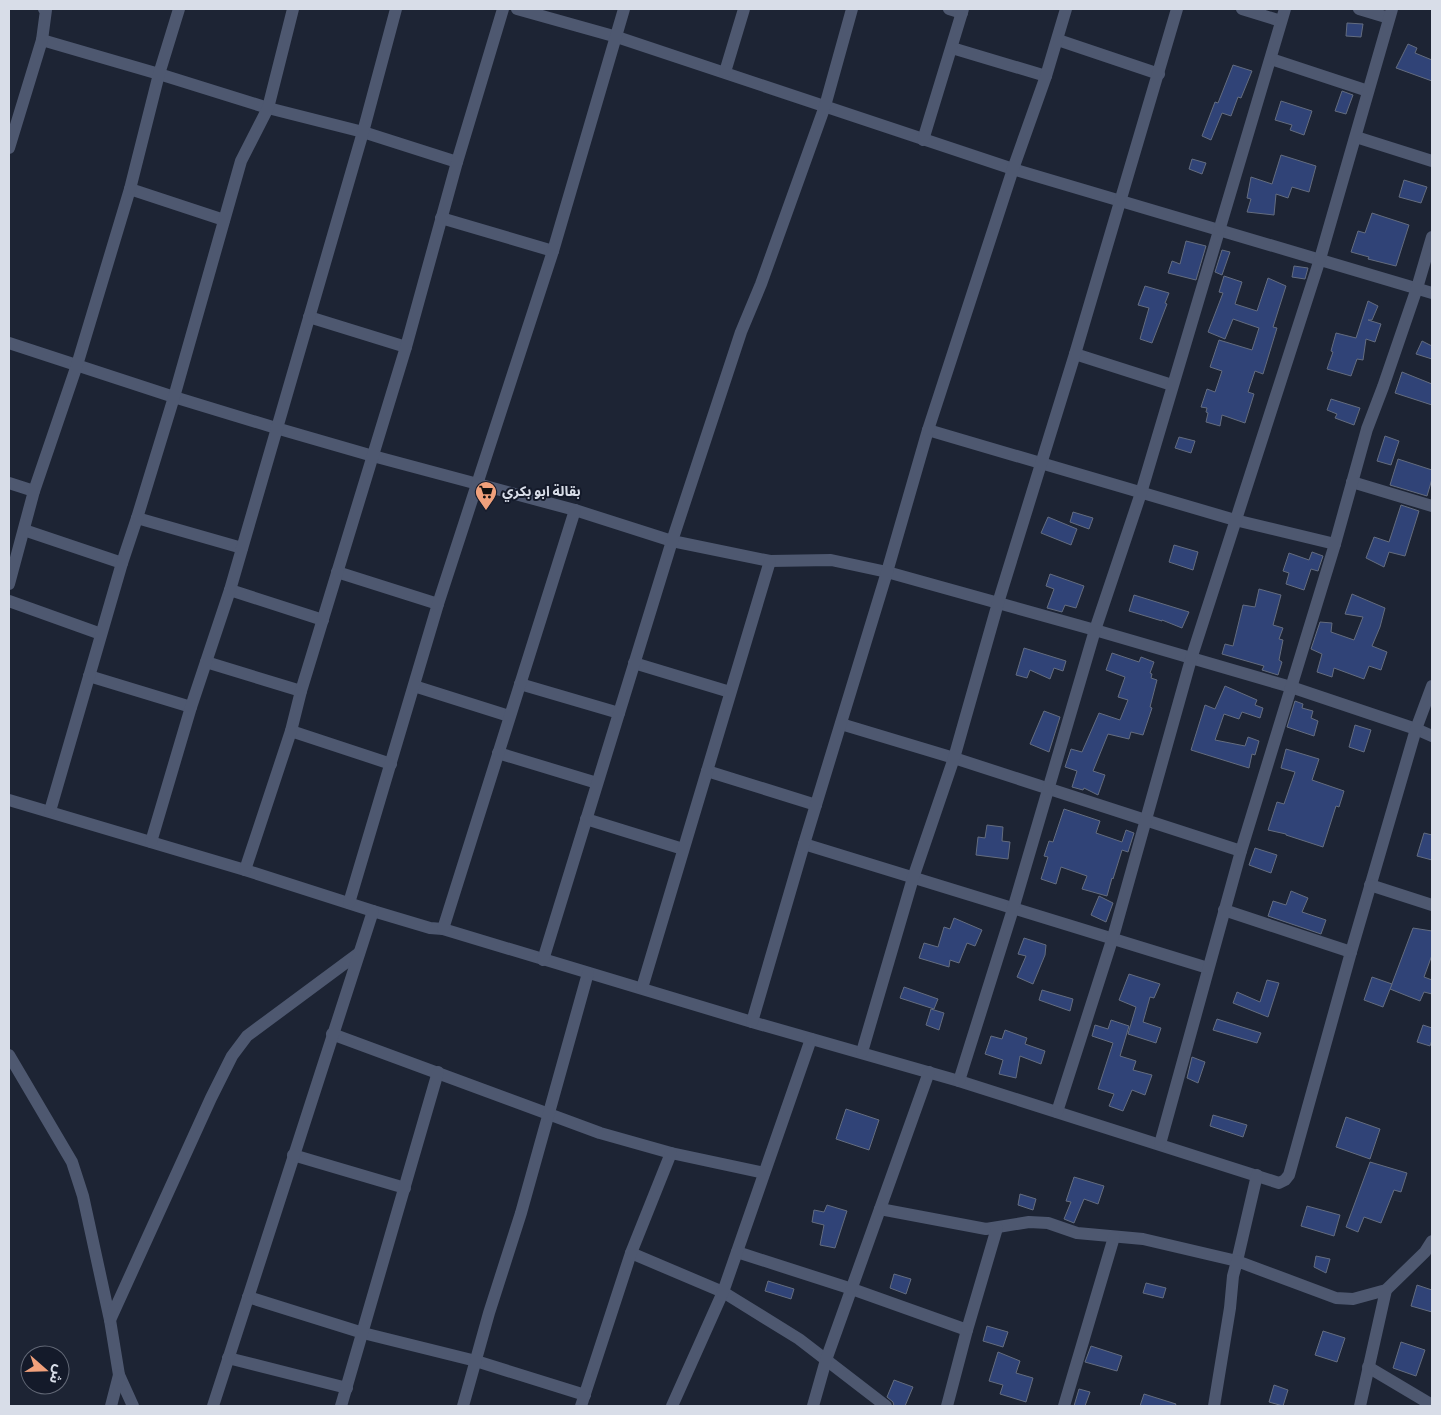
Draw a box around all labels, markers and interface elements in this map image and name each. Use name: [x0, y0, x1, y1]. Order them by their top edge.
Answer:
supermarket icon: بقالة ابو بكري: [474, 480, 498, 511]
place label: بقالة ابو بكري: [502, 482, 581, 502]
north arrow: [20, 1345, 70, 1395]
text: ش: [44, 1362, 69, 1387]

